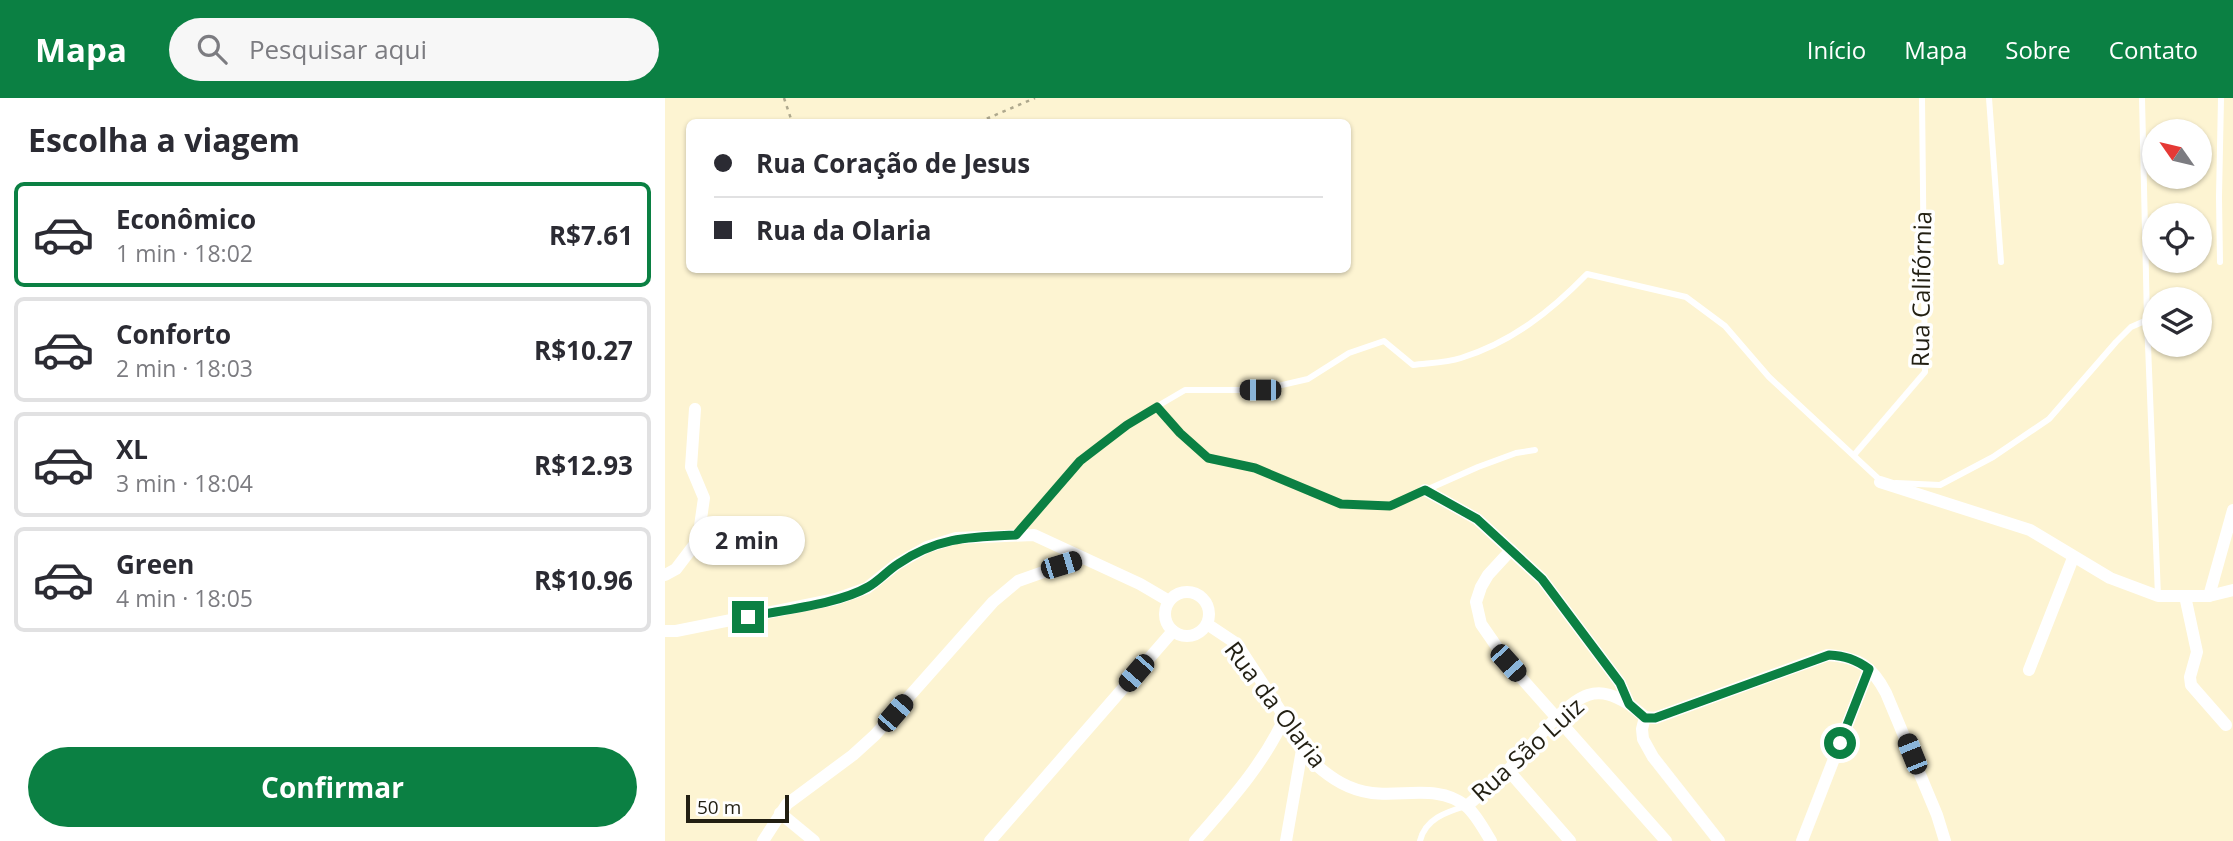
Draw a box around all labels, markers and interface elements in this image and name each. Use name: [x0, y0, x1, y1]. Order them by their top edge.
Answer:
search box: [169, 18, 659, 81]
text: Mapa: [35, 27, 127, 72]
icon: search: [193, 30, 231, 68]
text: Pesquisar aqui: [249, 31, 427, 67]
text: Início: [1807, 33, 1866, 66]
text: Mapa: [1904, 33, 1967, 66]
text: Sobre: [2005, 33, 2071, 66]
text: Contato: [2109, 33, 2198, 66]
text: Escolha a viagem: [28, 118, 300, 161]
north arrow: [2142, 119, 2212, 189]
map controls: [2142, 119, 2212, 357]
text: Rua Coração de Jesus: [756, 145, 1030, 181]
text: Econômico: [116, 201, 256, 237]
icon: car: [32, 203, 95, 266]
button: locate: [2142, 203, 2212, 273]
street label: Rua Califórnia: [1903, 211, 1938, 367]
text: Rua da Olaria: [756, 212, 931, 248]
text: R$7.61: [549, 217, 633, 253]
text: 1 min · 18:02: [116, 237, 253, 269]
button: layers: [2142, 287, 2212, 357]
text: Conforto: [116, 316, 231, 352]
icon: car: [32, 318, 95, 381]
text: R$10.27: [534, 332, 633, 368]
text: 2 min · 18:03: [116, 352, 253, 384]
car: [1240, 380, 1282, 401]
text: XL: [116, 431, 148, 467]
icon: car: [32, 433, 95, 496]
text: R$12.93: [534, 447, 633, 483]
text: 3 min · 18:04: [116, 467, 253, 499]
callout: 2 min: [690, 516, 806, 564]
text: 2 min: [715, 524, 779, 556]
text: Green: [116, 546, 194, 582]
icon: car: [32, 548, 95, 611]
car: [1038, 549, 1085, 581]
text: R$10.96: [534, 562, 633, 598]
text: 4 min · 18:05: [116, 582, 253, 614]
route end: [732, 601, 764, 633]
street label: Rua da Olaria: [1218, 634, 1335, 774]
car: [1487, 640, 1530, 686]
car: [1115, 650, 1158, 696]
car: [874, 690, 917, 736]
street label: Rua São Luiz: [1464, 690, 1590, 808]
route start: [1824, 727, 1856, 759]
car: [1895, 731, 1930, 777]
button: Confirmar: [28, 747, 637, 827]
scale bar: [686, 792, 789, 824]
text: 50 m: [697, 794, 741, 820]

